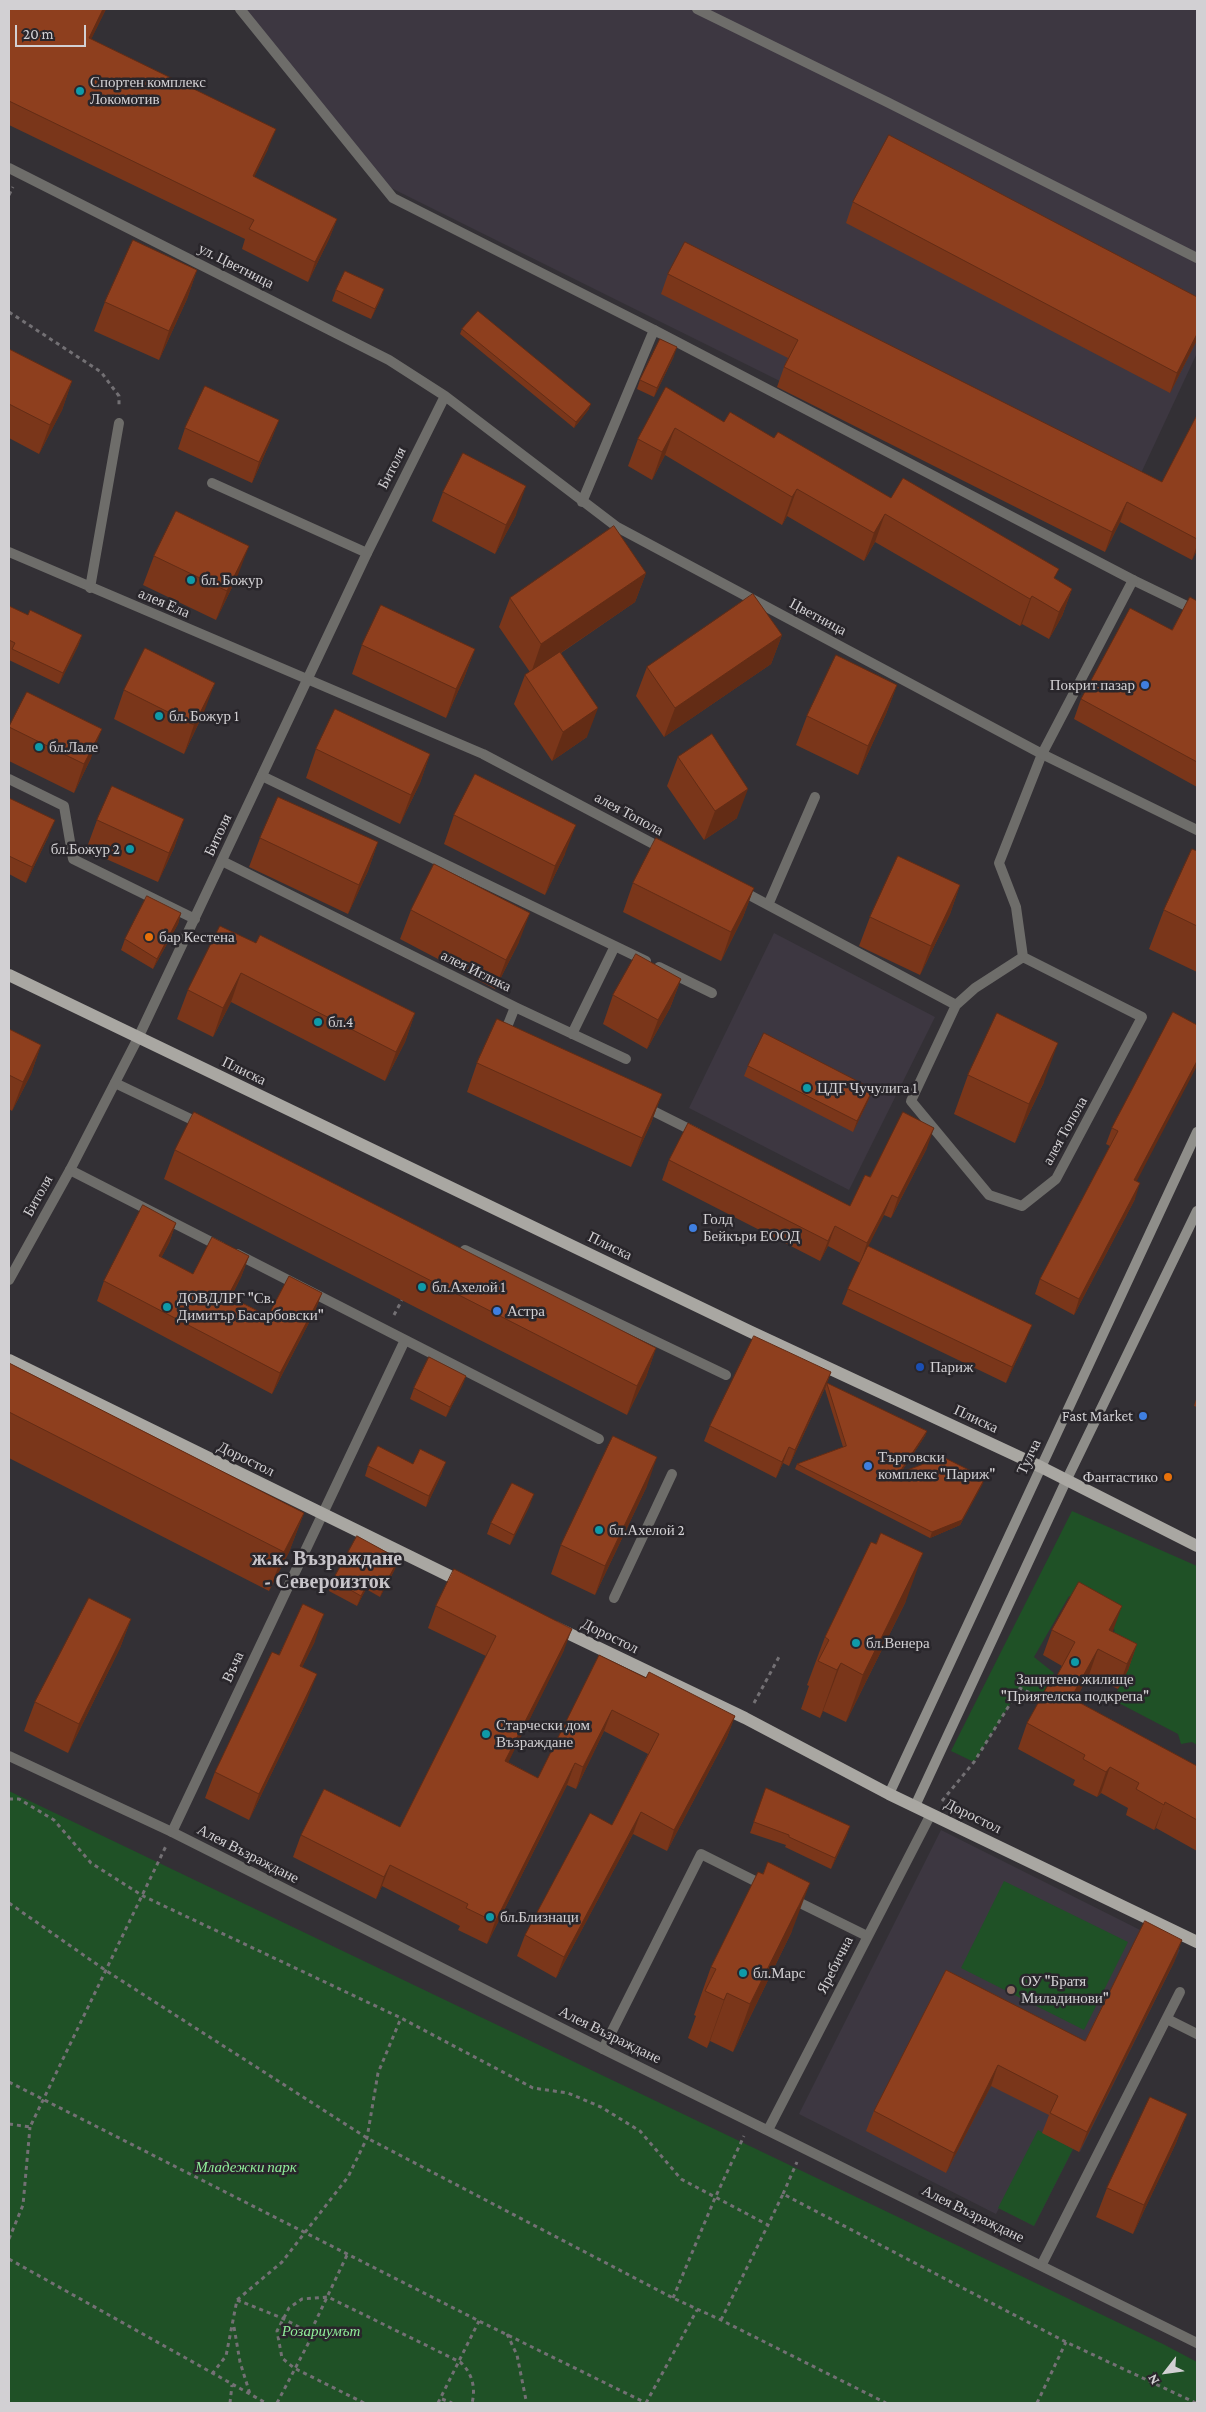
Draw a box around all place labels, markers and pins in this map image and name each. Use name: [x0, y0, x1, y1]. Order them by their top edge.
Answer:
place label: Спортен комплекс Локомотив: [90, 73, 206, 108]
marker: Спортен комплекс Локомотив: [74, 85, 86, 97]
place label: бл. Божур: [201, 571, 263, 589]
marker: бл. Божур: [185, 574, 197, 586]
place label: Покрит пазар: [1050, 676, 1135, 694]
marker: Покрит пазар: [1139, 679, 1151, 691]
place label: бл. Божур 1: [169, 707, 239, 725]
marker: бл. Божур 1: [153, 710, 165, 722]
place label: бл.Лале: [49, 738, 98, 756]
marker: бл.Лале: [33, 741, 45, 753]
place label: бл.Божур 2: [51, 840, 120, 858]
marker: бл.Божур 2: [124, 843, 136, 855]
place label: бар Кестена: [159, 928, 235, 946]
marker: бар Кестена: [143, 931, 155, 943]
place label: бл.4: [328, 1013, 353, 1031]
marker: бл.4: [312, 1016, 324, 1028]
place label: ЦДГ Чучулига 1: [817, 1079, 917, 1097]
marker: ЦДГ Чучулига 1: [801, 1082, 813, 1094]
place label: Голд Бейкъри ЕООД: [703, 1210, 800, 1245]
marker: Голд Бейкъри ЕООД: [687, 1222, 699, 1234]
place label: бл.Ахелой 1: [432, 1278, 506, 1296]
marker: бл.Ахелой 1: [416, 1281, 428, 1293]
place label: ДОВДЛРГ "Св. Димитър Басарбовски": [177, 1289, 324, 1324]
marker: ДОВДЛРГ "Св. Димитър Басарбовски": [161, 1301, 173, 1313]
place label: Астра: [507, 1302, 545, 1320]
marker: Астра: [491, 1305, 503, 1317]
place label: Париж: [930, 1358, 973, 1376]
marker: Париж: [914, 1361, 926, 1373]
place label: Fast Market: [1062, 1407, 1133, 1425]
marker: Fast Market: [1137, 1410, 1149, 1422]
place label: Търговски комплекс "Париж": [878, 1448, 995, 1483]
marker: Търговски комплекс "Париж": [862, 1460, 874, 1472]
place label: Фантастико: [1083, 1468, 1158, 1486]
marker: Фантастико: [1162, 1471, 1174, 1483]
place label: бл.Ахелой 2: [609, 1521, 685, 1539]
marker: бл.Ахелой 2: [593, 1524, 605, 1536]
place label: бл.Венера: [866, 1634, 930, 1652]
marker: бл.Венера: [850, 1637, 862, 1649]
marker: Защитено жилище "Приятелска подкрепа": [1069, 1656, 1081, 1668]
place label: Защитено жилище "Приятелска подкрепа": [1001, 1670, 1149, 1705]
place label: Старчески дом Възраждане: [496, 1716, 590, 1751]
marker: Старчески дом Възраждане: [480, 1728, 492, 1740]
place label: бл.Близнаци: [500, 1908, 579, 1926]
marker: бл.Близнаци: [484, 1911, 496, 1923]
place label: бл.Марс: [753, 1964, 805, 1982]
marker: бл.Марс: [737, 1967, 749, 1979]
place label: ОУ "Братя Миладинови": [1021, 1972, 1109, 2007]
marker: ОУ "Братя Миладинови": [1005, 1984, 1017, 1996]

